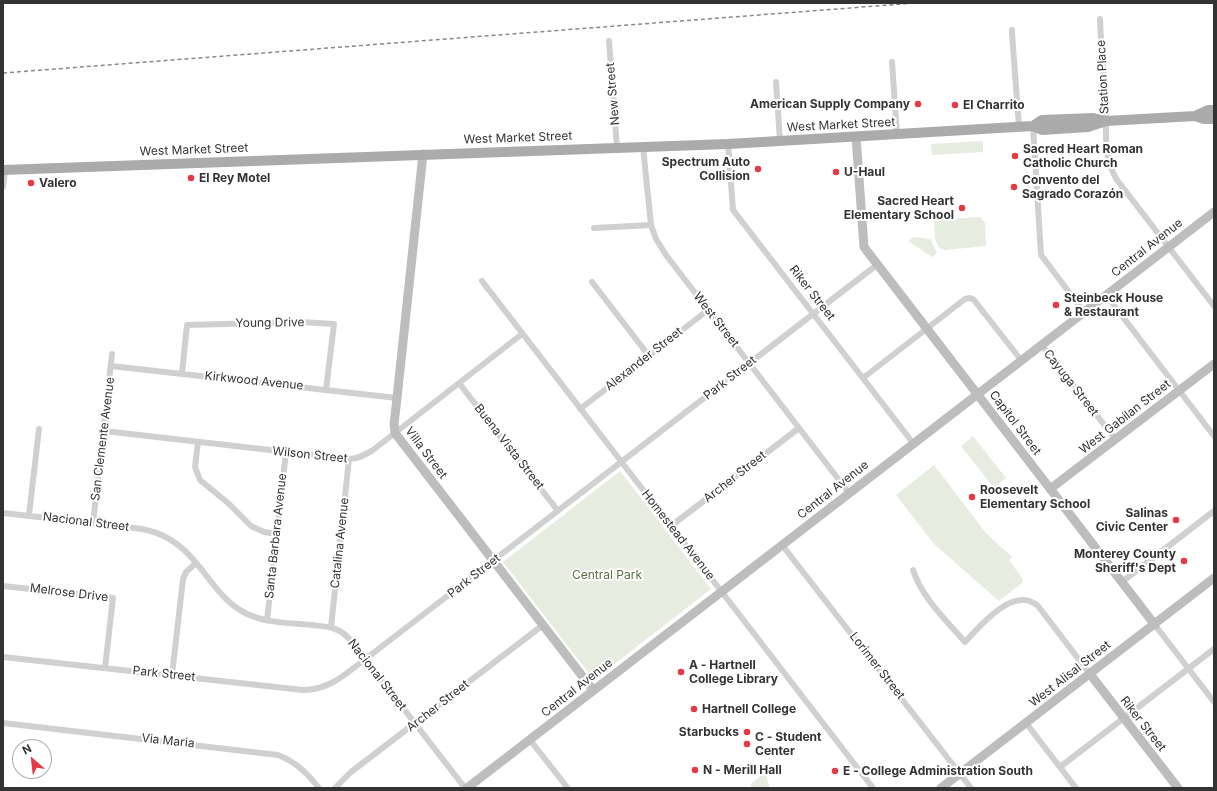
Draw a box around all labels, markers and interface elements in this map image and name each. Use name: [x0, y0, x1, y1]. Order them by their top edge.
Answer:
street label: Station Place: [1094, 40, 1112, 114]
street label: New Street: [603, 62, 623, 126]
place label: American Supply Company: [750, 97, 910, 111]
place label: El Charrito: [963, 98, 1025, 112]
marker: American Supply Company: [913, 99, 923, 109]
marker: El Charrito: [950, 100, 960, 110]
street label: West Market Street: [786, 115, 896, 135]
street label: West Market Street: [463, 129, 573, 147]
street label: West Market Street: [139, 141, 249, 159]
place label: Sacred Heart Roman Catholic Church: [1023, 142, 1143, 170]
marker: Sacred Heart Roman Catholic Church: [1010, 151, 1020, 161]
place label: Spectrum Auto Collision: [662, 155, 750, 183]
marker: Spectrum Auto Collision: [753, 164, 763, 174]
place label: U-Haul: [844, 165, 885, 179]
marker: U-Haul: [831, 167, 841, 177]
place label: El Rey Motel: [199, 171, 270, 185]
marker: El Rey Motel: [186, 173, 196, 183]
place label: Convento del Sagrado Corazón: [1022, 173, 1123, 201]
place label: Valero: [39, 176, 77, 190]
marker: Valero: [26, 178, 36, 188]
marker: Convento del Sagrado Corazón: [1009, 182, 1019, 192]
place label: Sacred Heart Elementary School: [844, 194, 954, 222]
marker: Sacred Heart Elementary School: [957, 203, 967, 213]
street label: Central Avenue: [1108, 216, 1186, 280]
street label: Riker Street: [786, 263, 838, 323]
street label: West Street: [690, 290, 742, 350]
place label: Steinbeck House & Restaurant: [1064, 291, 1163, 319]
marker: Steinbeck House & Restaurant: [1051, 300, 1061, 310]
street label: Young Drive: [235, 315, 305, 331]
street label: Alexander Street: [602, 324, 686, 394]
street label: Cayuga Street: [1041, 347, 1101, 419]
street label: Park Street: [701, 353, 759, 403]
street label: Kirkwood Avenue: [204, 369, 304, 393]
street label: San Clemente Avenue: [88, 376, 118, 502]
street label: West Gabilan Street: [1077, 377, 1173, 457]
street label: Capitol Street: [986, 388, 1044, 458]
street label: Buena Vista Street: [471, 401, 547, 493]
street label: Villa Street: [402, 424, 450, 482]
street label: Wilson Street: [272, 444, 348, 466]
street label: Archer Street: [701, 448, 769, 506]
street label: Central Avenue: [794, 458, 872, 522]
street label: Santa Barbara Avenue: [262, 473, 290, 599]
place label: Roosevelt Elementary School: [980, 483, 1090, 511]
street label: Homestead Avenue: [638, 487, 718, 583]
marker: Roosevelt Elementary School: [967, 492, 977, 502]
street label: Catalina Avenue: [328, 497, 352, 589]
place label: Salinas Civic Center: [1096, 506, 1168, 534]
street label: Nacional Street: [42, 510, 130, 534]
marker: Salinas Civic Center: [1171, 515, 1181, 525]
place label: Monterey County Sheriff's Dept: [1074, 547, 1176, 575]
street label: Park Street: [445, 551, 503, 601]
marker: Monterey County Sheriff's Dept: [1179, 556, 1189, 566]
park label: Central Park: [572, 568, 642, 582]
street label: Melrose Drive: [29, 581, 109, 605]
street label: Lorimer Street: [846, 630, 908, 702]
street label: Nacional Street: [345, 636, 409, 714]
street label: West Alisal Street: [1027, 638, 1113, 710]
street label: Central Avenue: [538, 656, 616, 720]
place label: A - Hartnell College Library: [689, 658, 778, 686]
street label: Park Street: [132, 664, 196, 684]
marker: A - Hartnell College Library: [676, 667, 686, 677]
street label: Archer Street: [404, 677, 472, 735]
street label: Riker Street: [1117, 694, 1169, 754]
place label: Hartnell College: [702, 702, 796, 716]
marker: Hartnell College: [689, 704, 699, 714]
place label: Starbucks: [679, 725, 739, 739]
marker: Starbucks: [742, 727, 752, 737]
place label: C - Student Center: [755, 730, 821, 758]
street label: Via Maria: [141, 731, 195, 751]
north arrow: [12, 739, 52, 779]
marker: C - Student Center: [742, 739, 752, 749]
text: N: [20, 741, 34, 757]
place label: N - Merill Hall: [703, 763, 782, 777]
place label: E - College Administration South: [843, 764, 1033, 778]
marker: N - Merill Hall: [690, 765, 700, 775]
marker: E - College Administration South: [830, 766, 840, 776]

